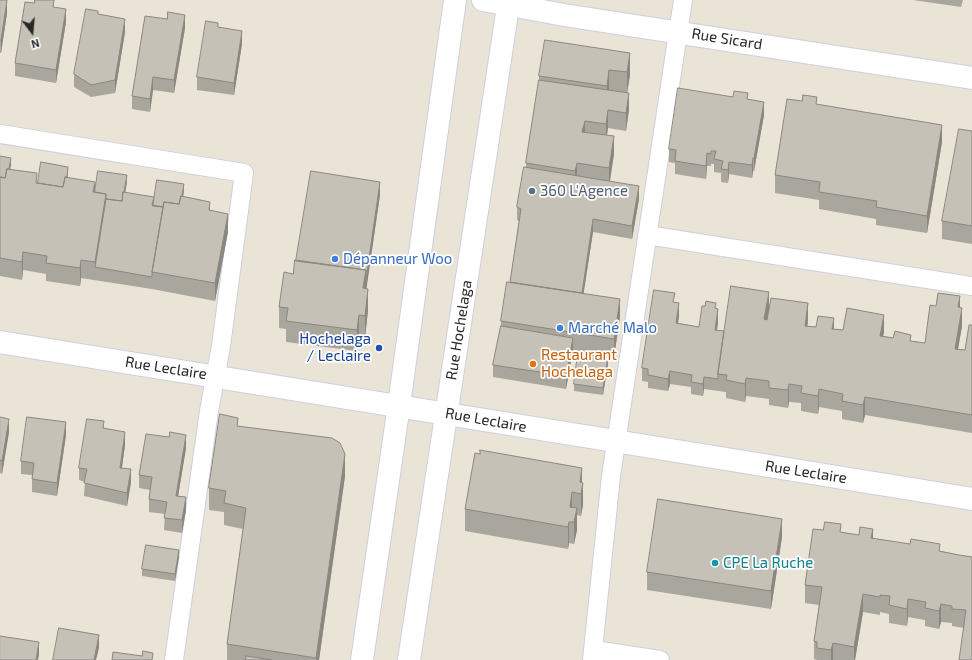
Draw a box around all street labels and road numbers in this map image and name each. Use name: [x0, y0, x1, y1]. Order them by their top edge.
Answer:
street label: Rue Sicard: [690, 25, 764, 53]
street label: Rue Hochelaga: [442, 279, 476, 381]
street label: Rue Leclaire: [124, 353, 208, 383]
street label: Rue Leclaire: [444, 404, 528, 436]
street label: Rue Leclaire: [764, 457, 848, 487]

